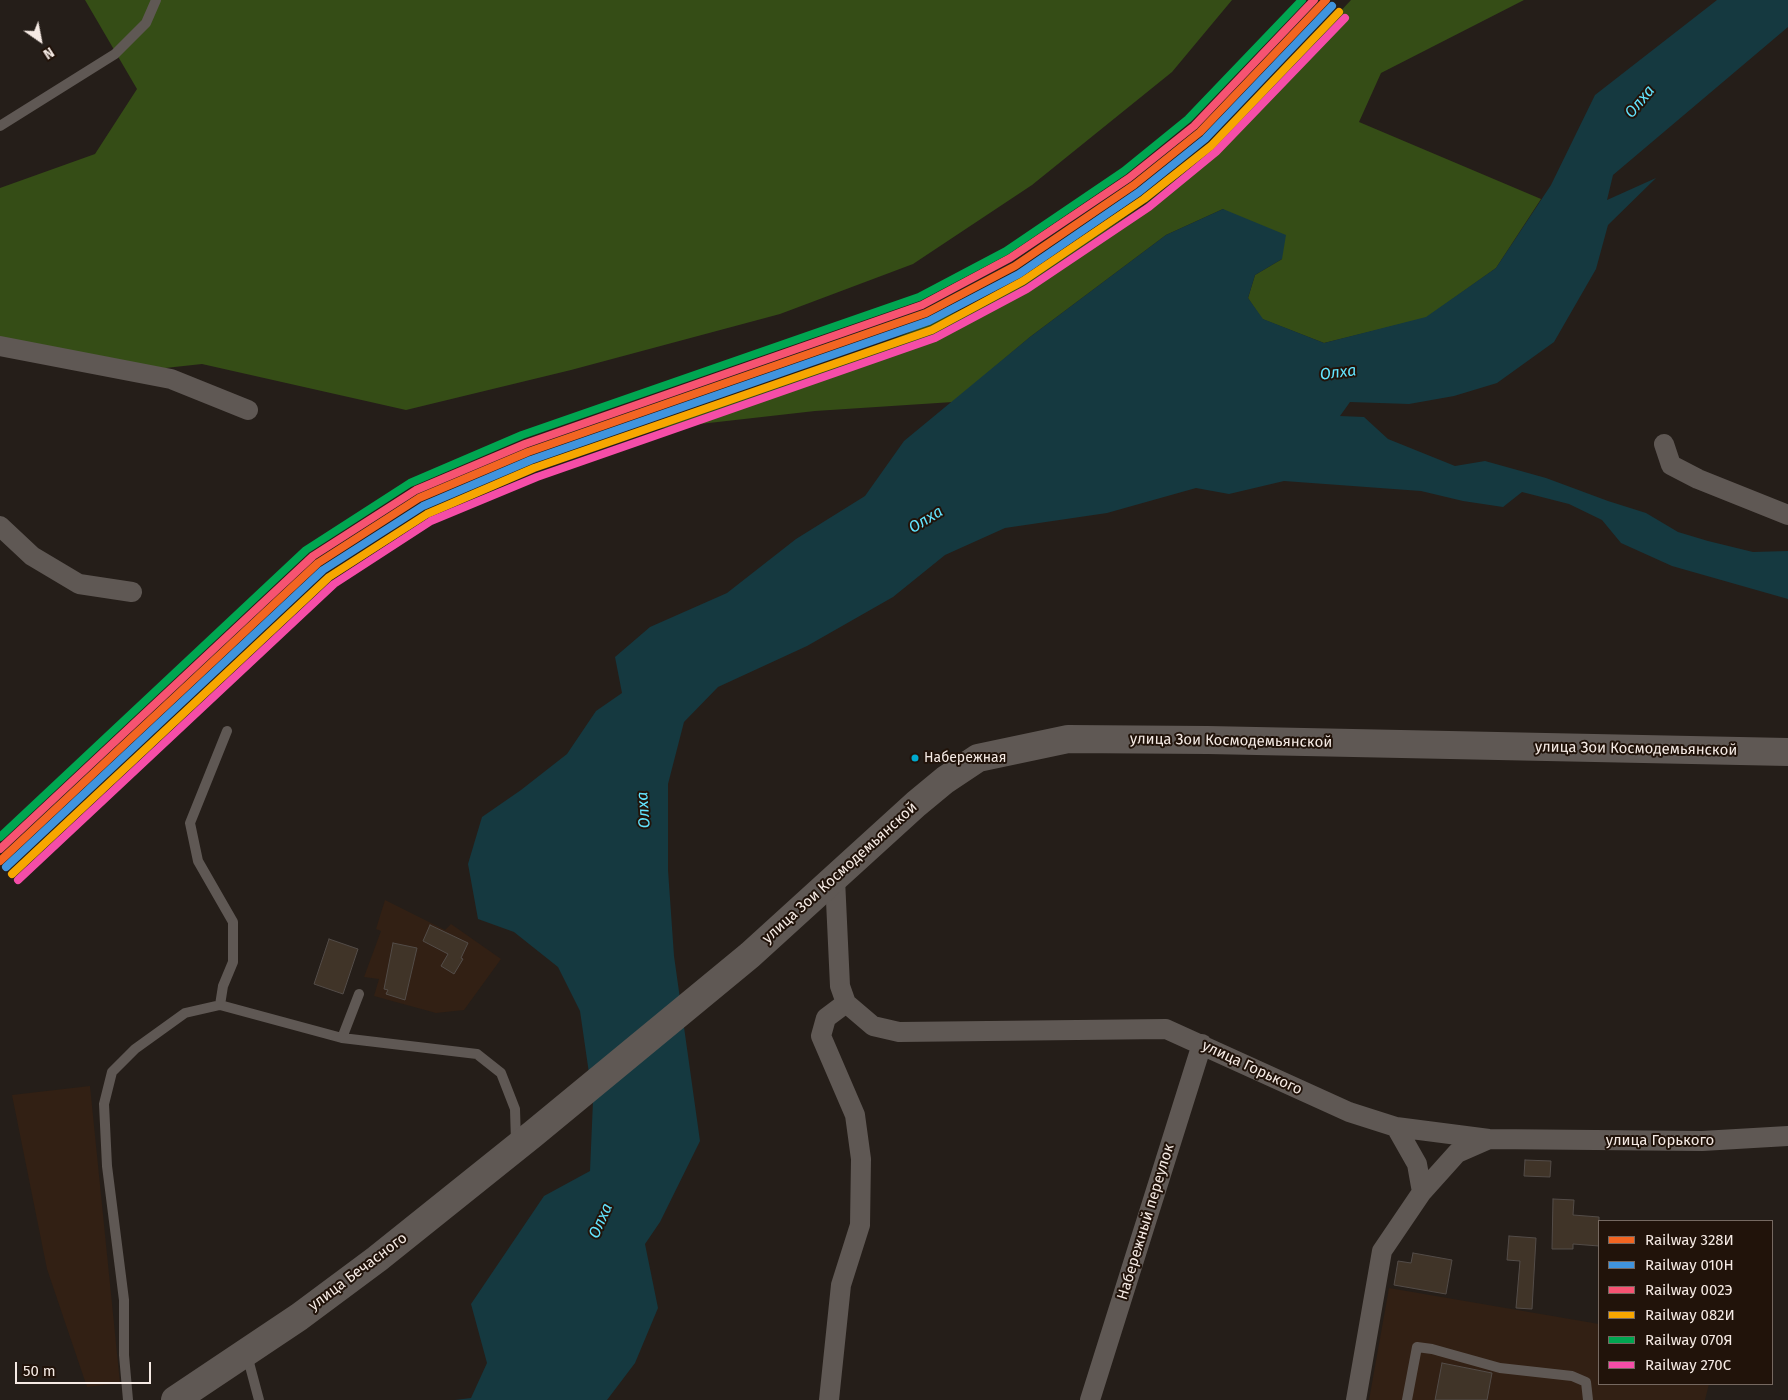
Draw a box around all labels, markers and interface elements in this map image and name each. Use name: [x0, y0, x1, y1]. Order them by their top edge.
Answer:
north arrow: [15, 15, 65, 65]
text: N: [40, 43, 57, 63]
water label: Олха: [1621, 82, 1659, 122]
water label: Олха: [1319, 361, 1357, 385]
water label: Олха: [905, 502, 947, 538]
street label: улица Зои Космодемьянской: [1130, 730, 1332, 752]
street label: улица Зои Космодемьянской: [1535, 738, 1737, 760]
place label: Набережная: [924, 750, 1006, 766]
marker: Набережная: [910, 753, 920, 763]
water label: Олха: [633, 791, 655, 829]
street label: улица Зои Космодемьянской: [759, 799, 921, 947]
street label: улица Горького: [1199, 1037, 1305, 1099]
street label: улица Горького: [1606, 1132, 1714, 1150]
street label: Набережный переулок: [1114, 1142, 1178, 1302]
water label: Олха: [585, 1200, 617, 1242]
legend: [1598, 1220, 1773, 1385]
street label: улица Бечасного: [305, 1229, 411, 1315]
text: Railway 328И: [1645, 1231, 1734, 1249]
text: Railway 010Н: [1645, 1256, 1734, 1274]
text: Railway 002Э: [1645, 1281, 1733, 1299]
text: Railway 082И: [1645, 1306, 1735, 1324]
text: Railway 070Я: [1645, 1331, 1733, 1349]
scale bar: [18, 1352, 154, 1384]
text: Railway 270С: [1645, 1356, 1731, 1374]
text: 50 m: [23, 1362, 56, 1380]

